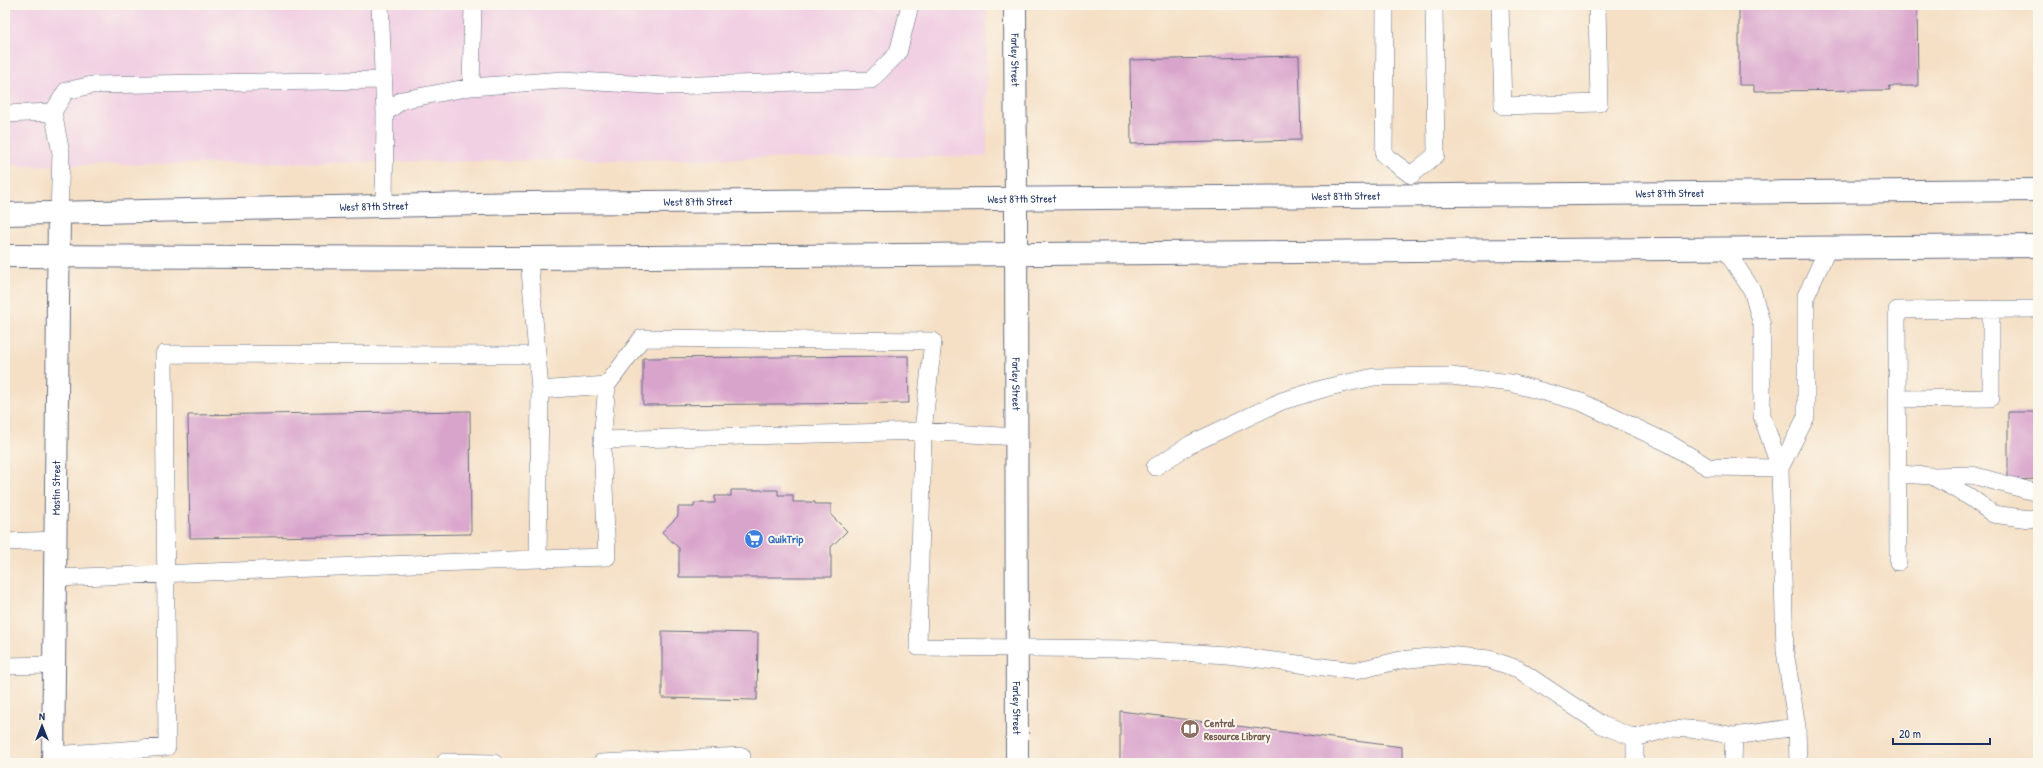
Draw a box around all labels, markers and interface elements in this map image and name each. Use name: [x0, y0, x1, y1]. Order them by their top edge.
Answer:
street label: Farley Street: [1008, 33, 1022, 87]
street label: West 87th Street: [1635, 186, 1704, 200]
street label: West 87th Street: [1311, 189, 1380, 203]
street label: West 87th Street: [988, 191, 1056, 206]
street label: West 87th Street: [664, 194, 732, 209]
street label: West 87th Street: [339, 199, 409, 214]
street label: Farley Street: [1009, 357, 1023, 411]
street label: Mastin Street: [49, 460, 63, 515]
supermarket icon: QuikTrip: [743, 528, 765, 550]
place label: QuikTrip: [768, 532, 803, 547]
street label: Farley Street: [1010, 681, 1024, 735]
north arrow: [22, 706, 62, 746]
text: N: [39, 709, 45, 723]
place label: Central Resource Library: [1204, 716, 1271, 744]
library icon: Central Resource Library: [1179, 718, 1201, 740]
scale bar: [1893, 720, 1990, 746]
text: 20 m: [1899, 725, 1921, 742]

